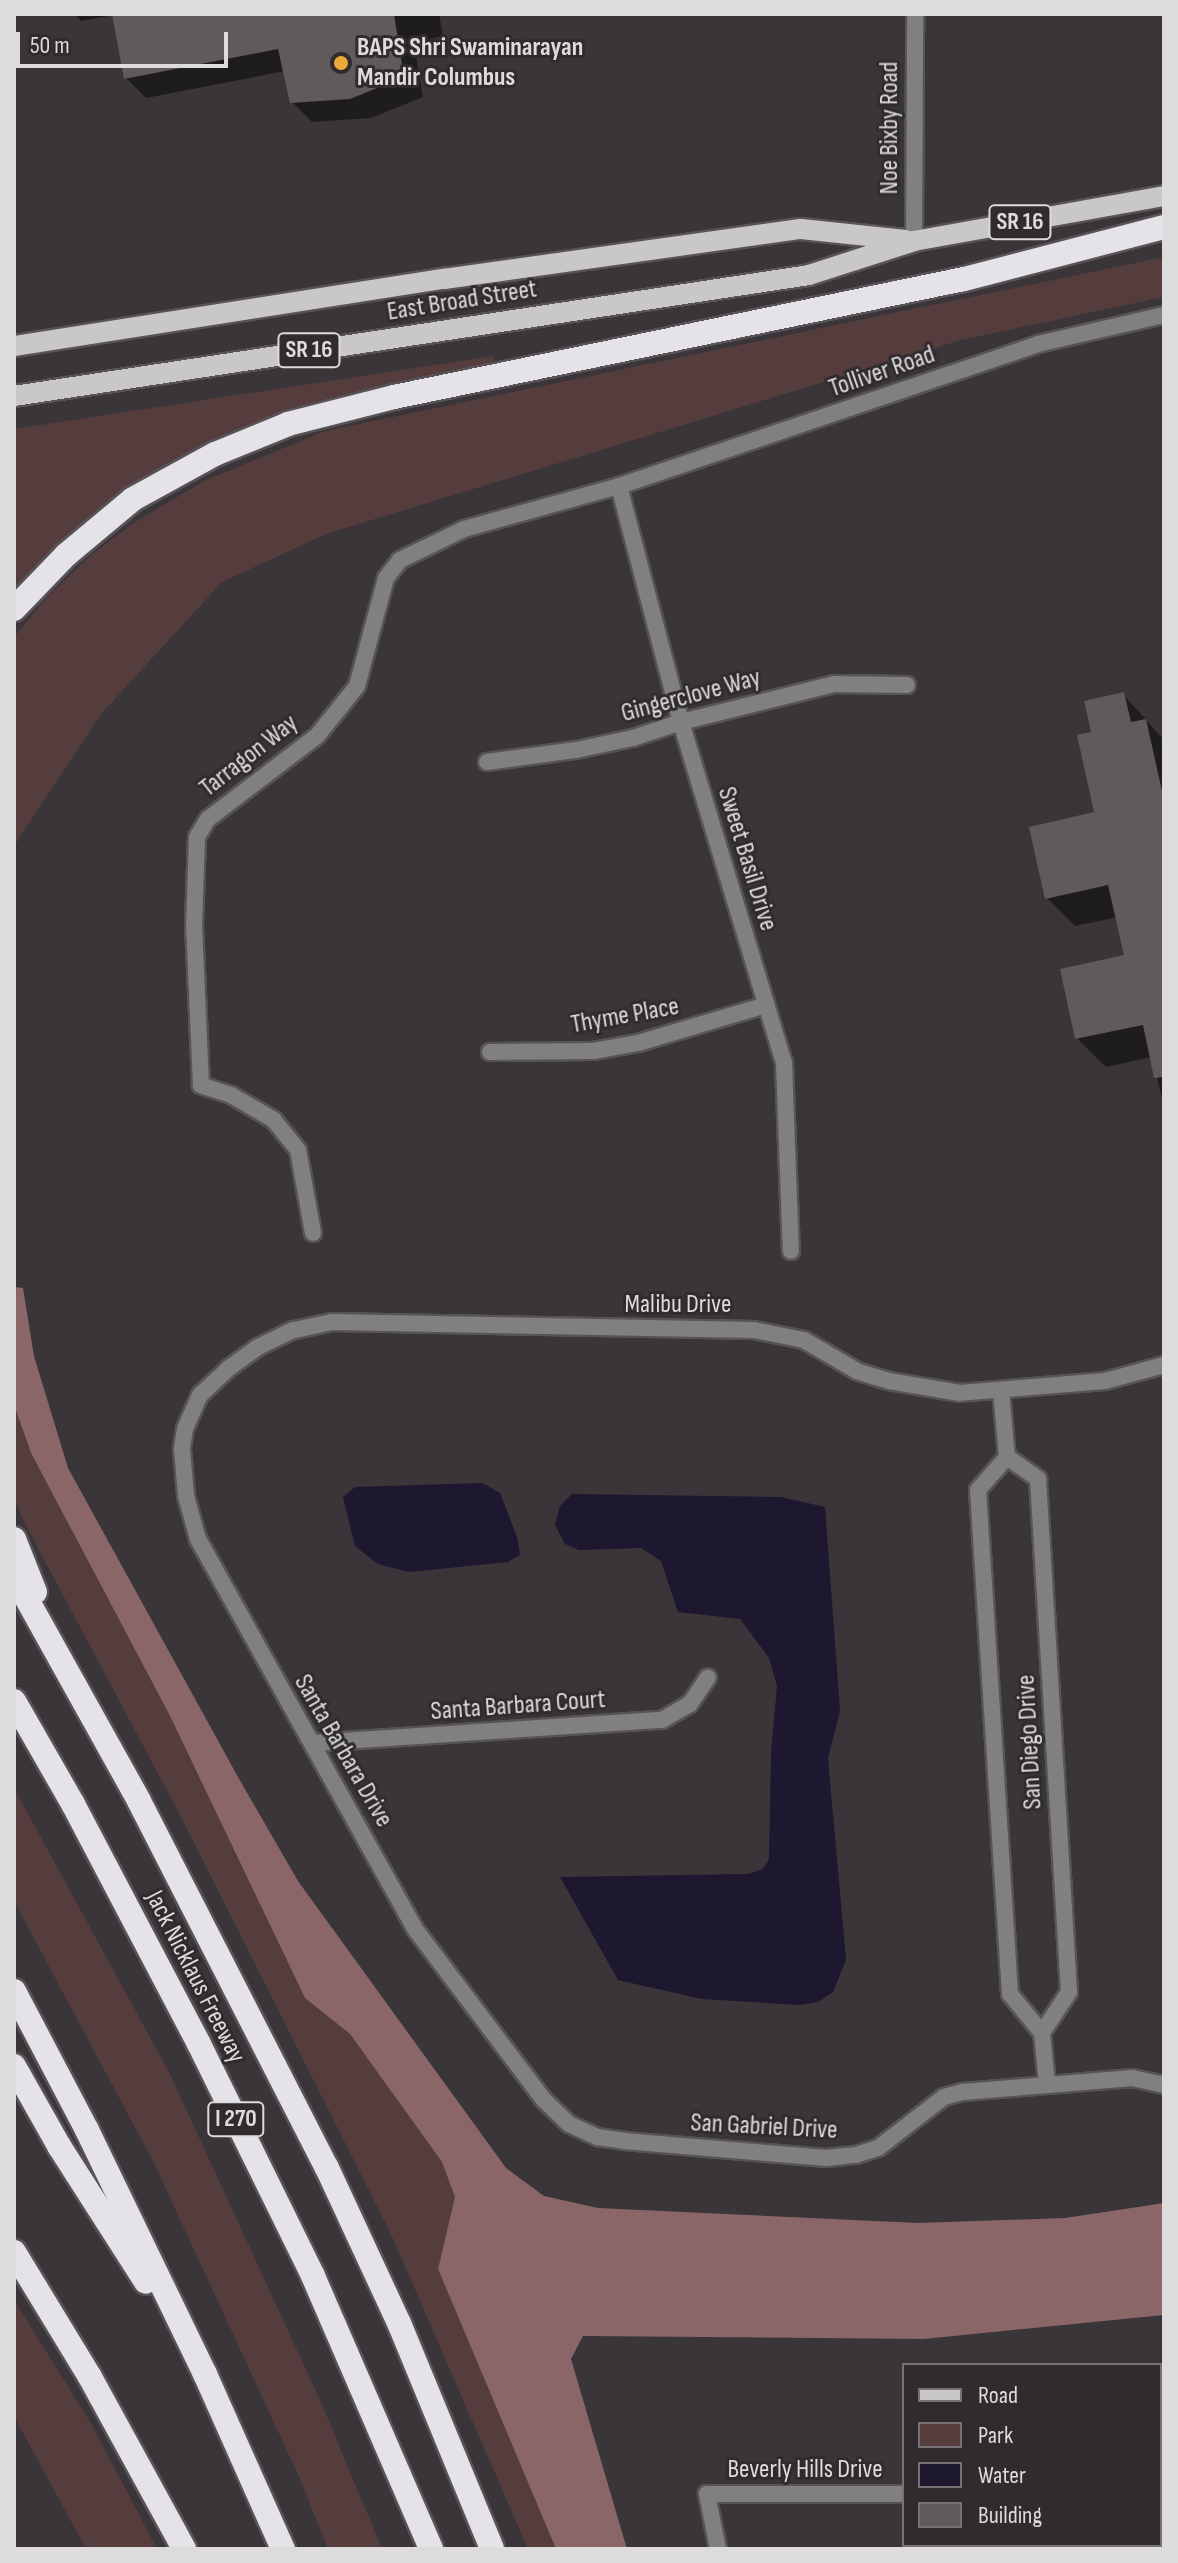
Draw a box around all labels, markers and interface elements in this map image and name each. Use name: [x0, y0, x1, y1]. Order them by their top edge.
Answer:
scale bar: [20, 16, 232, 66]
text: 50 m: [30, 31, 70, 60]
place label: BAPS Shri Swaminarayan Mandir Columbus: [357, 32, 583, 94]
marker: BAPS Shri Swaminarayan Mandir Columbus: [332, 54, 350, 72]
street label: Noe Bixby Road: [874, 62, 906, 194]
road number: SR 16: [988, 202, 1052, 242]
street label: East Broad Street: [385, 274, 539, 328]
road number: SR 16: [277, 330, 341, 370]
street label: Tolliver Road: [825, 339, 939, 405]
street label: Gingerclove Way: [618, 662, 764, 730]
street label: Tarragon Way: [194, 708, 304, 804]
street label: Sweet Basil Drive: [710, 783, 784, 935]
street label: Thyme Place: [568, 991, 682, 1041]
street label: Malibu Drive: [625, 1289, 731, 1321]
street label: Santa Barbara Drive: [287, 1669, 399, 1833]
street label: San Diego Drive: [1011, 1674, 1049, 1810]
street label: Santa Barbara Court: [430, 1684, 606, 1728]
street label: Jack Nicklaus Freeway: [138, 1886, 252, 2068]
road number: I 270: [206, 2099, 266, 2139]
street label: San Gabriel Drive: [690, 2108, 838, 2146]
legend: [902, 2363, 1162, 2547]
text: Road: [978, 2381, 1018, 2410]
text: Park: [978, 2421, 1013, 2450]
street label: Beverly Hills Drive: [727, 2454, 883, 2486]
text: Water: [978, 2461, 1026, 2490]
text: Building: [978, 2501, 1042, 2530]

